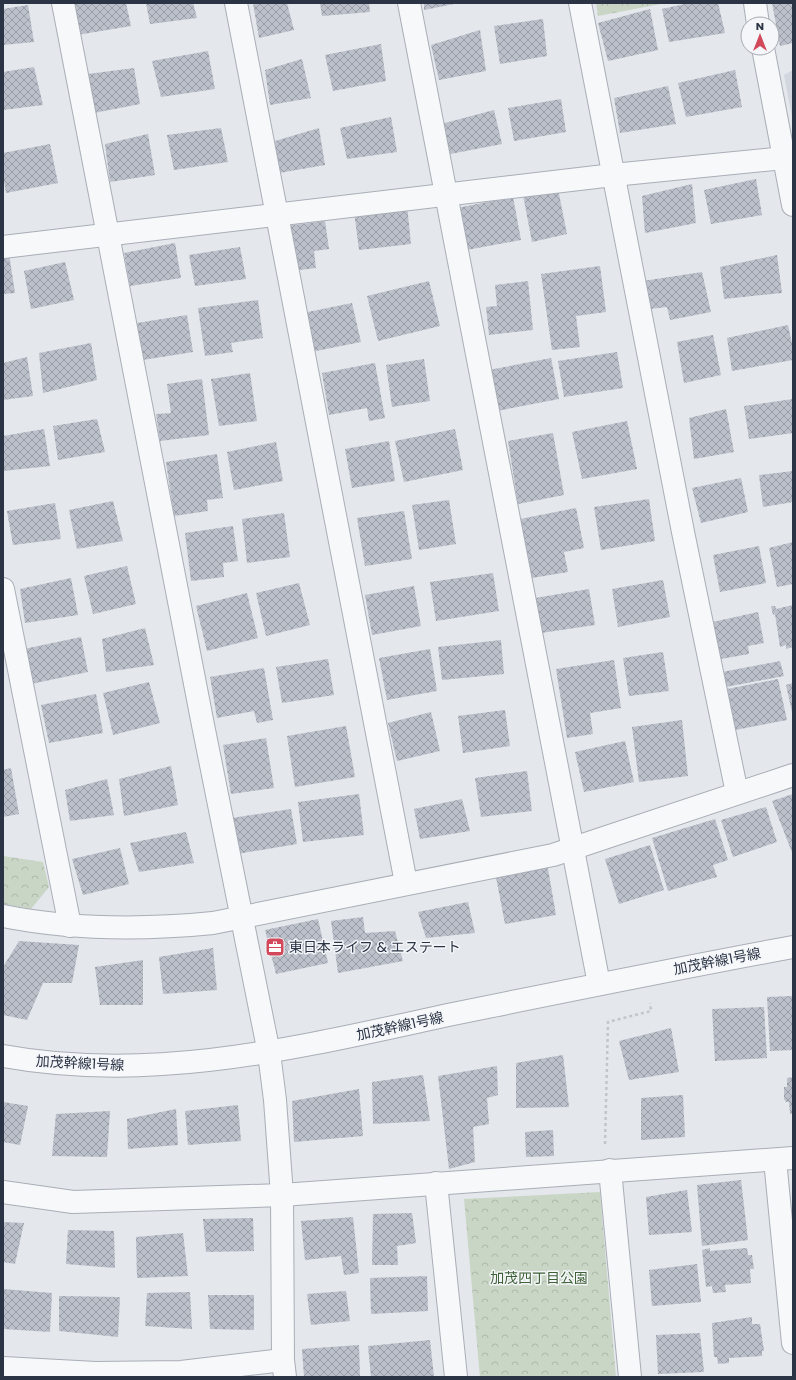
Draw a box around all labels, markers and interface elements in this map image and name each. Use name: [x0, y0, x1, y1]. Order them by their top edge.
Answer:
north arrow: [740, 16, 780, 56]
text: N: [756, 18, 764, 34]
office icon: 東日本ライフ & エステート: [264, 936, 286, 958]
place label: 東日本ライフ & エステート: [289, 937, 461, 957]
street label: 加茂幹線1号線: [672, 943, 762, 979]
street label: 加茂幹線1号線: [355, 1007, 445, 1045]
street label: 加茂幹線1号線: [35, 1051, 125, 1075]
park label: 加茂四丁目公園: [490, 1268, 588, 1288]

